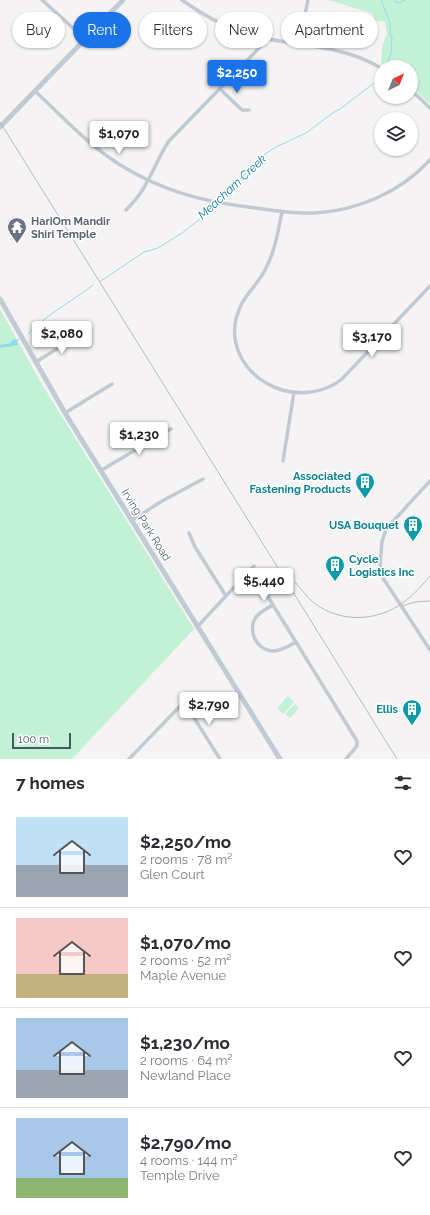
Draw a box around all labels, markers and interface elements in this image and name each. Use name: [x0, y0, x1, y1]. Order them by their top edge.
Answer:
chip: Buy: [12, 12, 65, 48]
chip: Rent: [73, 12, 131, 48]
chip: Filters: [139, 12, 207, 48]
chip: New: [215, 12, 273, 48]
chip: Apartment: [281, 12, 378, 48]
pin: $2,250: [204, 60, 270, 94]
north arrow: [374, 60, 418, 104]
map controls: [374, 60, 418, 156]
text: $2,250: [216, 65, 258, 80]
button: layers: [374, 112, 418, 156]
pin: $1,070: [86, 121, 152, 155]
text: $1,070: [99, 126, 139, 141]
water label: Meacham Creek: [195, 151, 270, 222]
place label: HariOm Mandir Shiri Temple: [31, 215, 111, 241]
temple icon: HariOm Mandir Shiri Temple: [6, 216, 28, 244]
pin: $2,080: [29, 321, 95, 355]
pin: $3,170: [339, 324, 405, 358]
text: $2,080: [41, 326, 83, 341]
text: $3,170: [352, 329, 392, 344]
pin: $1,230: [106, 422, 172, 456]
text: $1,230: [119, 427, 159, 442]
place label: Associated Fastening Products: [250, 470, 352, 496]
building icon: Associated Fastening Products: [354, 471, 376, 499]
street label: Irving Park Road: [119, 487, 173, 564]
building icon: USA Bouquet: [402, 514, 424, 542]
place label: USA Bouquet: [329, 519, 400, 532]
place label: Cycle Logistics Inc: [349, 553, 415, 579]
building icon: Cycle Logistics Inc: [324, 554, 346, 582]
pin: $5,440: [231, 568, 297, 602]
text: $5,440: [243, 573, 285, 588]
pin: $2,790: [176, 692, 242, 726]
text: $2,790: [188, 697, 230, 712]
building icon: Ellis: [401, 698, 423, 726]
place label: Ellis: [376, 703, 399, 716]
scale bar: [12, 731, 71, 750]
text: 100 m: [18, 733, 49, 746]
icon: filters: [392, 772, 414, 794]
text: 7 homes: [16, 773, 85, 793]
text: $2,250/mo: [140, 832, 231, 852]
icon: home: [48, 833, 96, 881]
icon: heart: [392, 846, 414, 868]
text: 2 rooms · 78 m²: [140, 852, 232, 867]
text: Glen Court: [140, 867, 205, 882]
text: $1,070/mo: [140, 933, 231, 953]
icon: home: [48, 934, 96, 982]
icon: heart: [392, 947, 414, 969]
text: 2 rooms · 52 m²: [140, 953, 231, 968]
text: Maple Avenue: [140, 968, 226, 983]
text: $1,230/mo: [140, 1033, 230, 1053]
icon: home: [48, 1034, 96, 1082]
icon: heart: [392, 1047, 414, 1069]
text: 2 rooms · 64 m²: [140, 1053, 232, 1068]
text: Newland Place: [140, 1068, 231, 1083]
text: $2,790/mo: [140, 1133, 231, 1153]
icon: home: [48, 1134, 96, 1182]
icon: heart: [392, 1147, 414, 1169]
text: 4 rooms · 144 m²: [140, 1153, 238, 1168]
text: Temple Drive: [140, 1168, 220, 1183]

